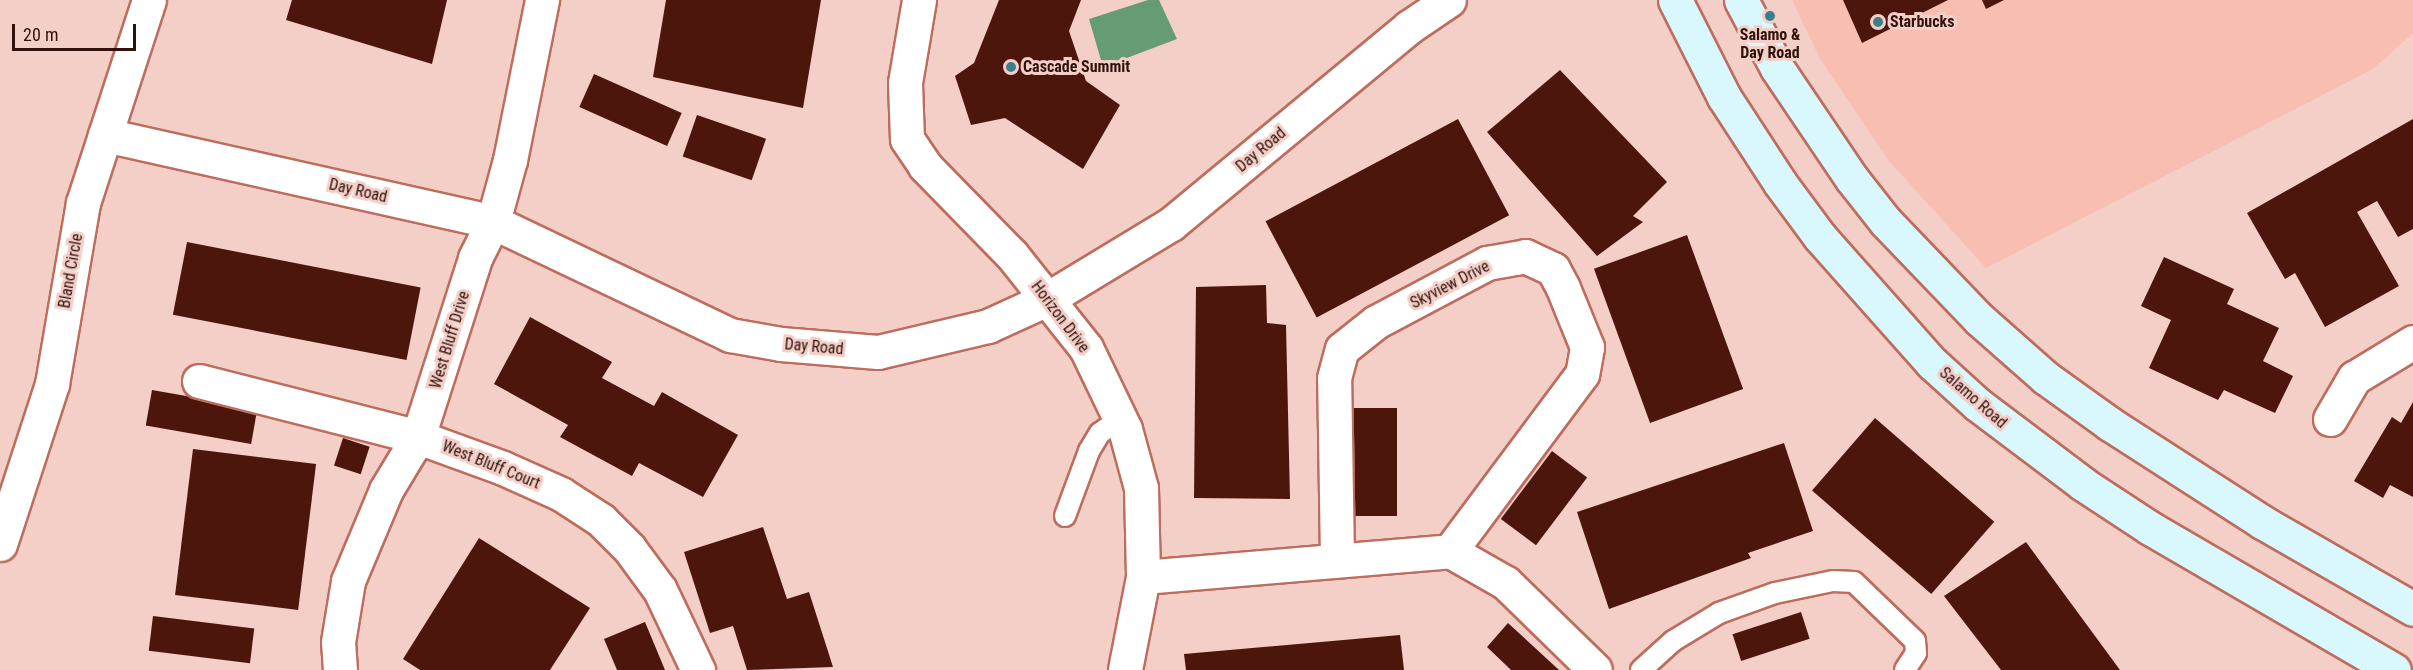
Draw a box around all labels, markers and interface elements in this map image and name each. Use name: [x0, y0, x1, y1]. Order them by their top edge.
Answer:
marker: Salamo & Day Road: [1763, 9, 1777, 23]
scale bar: [15, 12, 140, 50]
place label: Starbucks: [1890, 12, 1954, 32]
marker: Starbucks: [1871, 15, 1885, 29]
text: 20 m: [23, 24, 58, 45]
place label: Salamo & Day Road: [1740, 25, 1800, 63]
place label: Cascade Summit: [1023, 57, 1130, 77]
marker: Cascade Summit: [1004, 60, 1018, 74]
street label: Day Road: [1232, 124, 1290, 176]
street label: Day Road: [327, 175, 389, 207]
street label: Bland Circle: [55, 232, 87, 310]
street label: Skyview Drive: [1407, 257, 1493, 313]
street label: Horizon Drive: [1027, 277, 1093, 357]
street label: West Bluff Drive: [426, 289, 474, 391]
street label: Day Road: [784, 335, 844, 359]
street label: Salamo Road: [1935, 363, 2011, 433]
street label: West Bluff Court: [439, 437, 543, 493]

